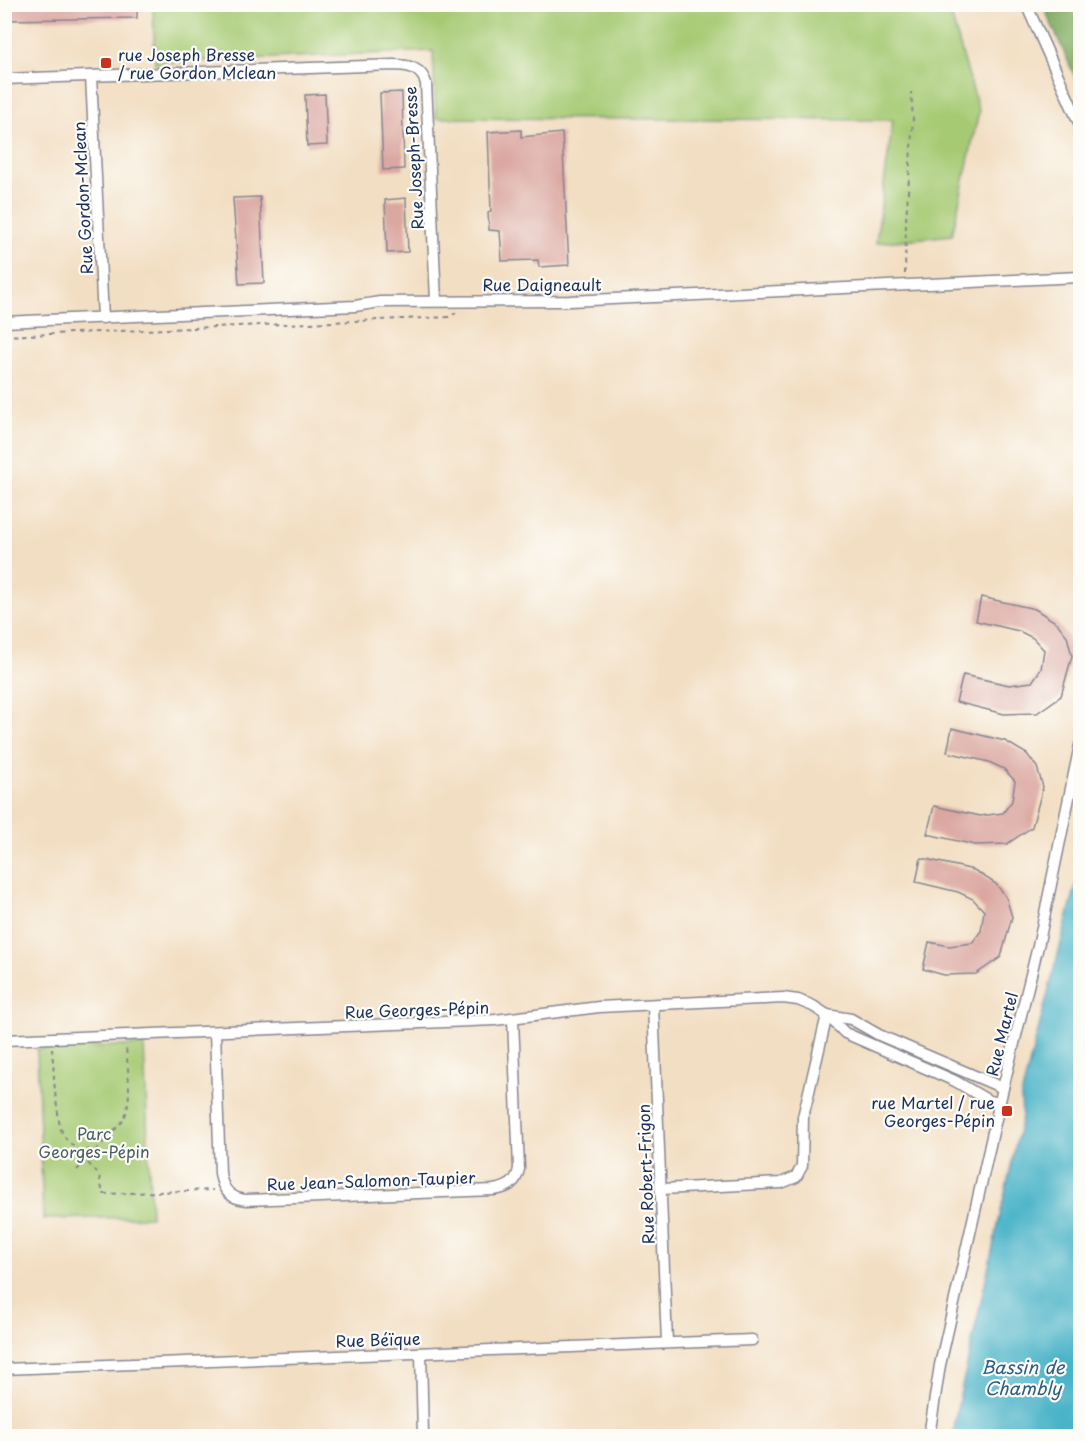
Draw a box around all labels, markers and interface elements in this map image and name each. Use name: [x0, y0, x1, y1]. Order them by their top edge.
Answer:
place label: rue Joseph Bresse / rue Gordon Mclean: [118, 42, 276, 84]
marker: rue Joseph Bresse / rue Gordon Mclean: [99, 56, 113, 70]
street label: Rue Joseph-Bresse: [397, 86, 429, 230]
street label: Rue Gordon-Mclean: [66, 121, 98, 275]
street label: Rue Daigneault: [482, 272, 602, 296]
street label: Rue Martel: [979, 989, 1023, 1079]
street label: Rue Georges-Pépin: [344, 994, 490, 1024]
place label: rue Martel / rue Georges-Pépin: [871, 1090, 995, 1132]
street label: Rue Robert-Frigon: [631, 1103, 659, 1245]
marker: rue Martel / rue Georges-Pépin: [1000, 1104, 1014, 1118]
park label: Parc Georges-Pépin: [38, 1121, 150, 1163]
street label: Rue Jean-Salomon-Taupier: [266, 1164, 476, 1196]
street label: Rue Béïque: [335, 1326, 421, 1352]
water label: Bassin de Chambly: [981, 1353, 1066, 1401]

